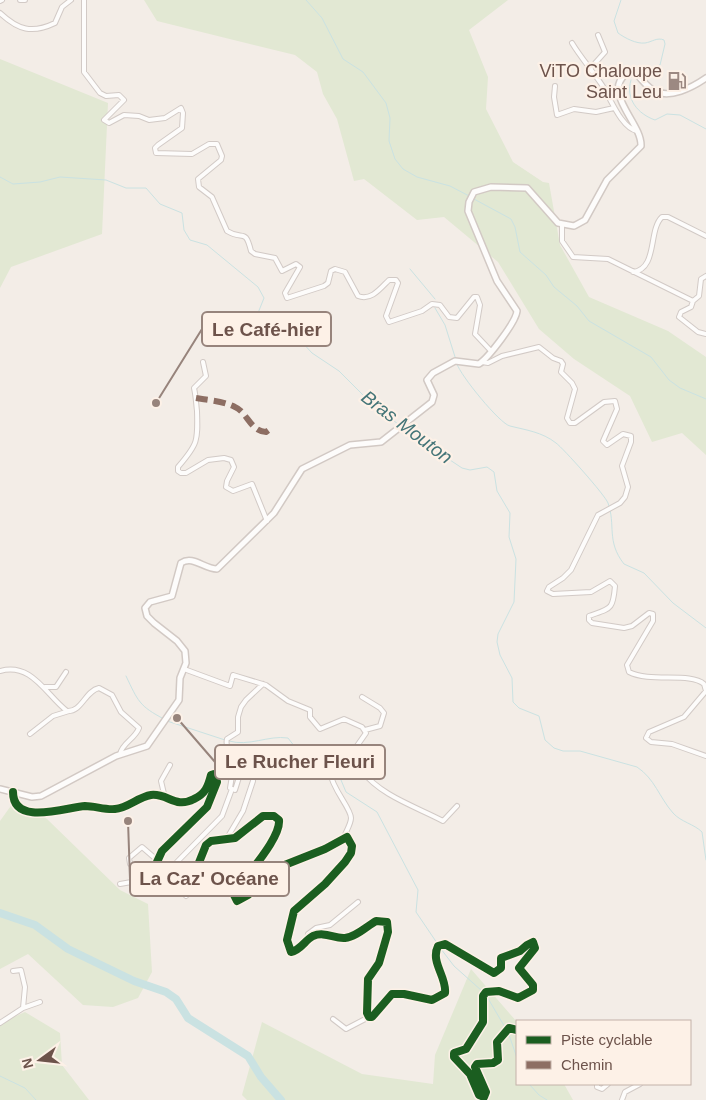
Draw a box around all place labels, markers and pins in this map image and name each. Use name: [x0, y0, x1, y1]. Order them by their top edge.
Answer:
place label: ViTO Chaloupe Saint Leu: [540, 61, 662, 102]
fuel station icon: ViTO Chaloupe Saint Leu: [666, 70, 688, 92]
callout: Le Café-hier: [202, 312, 331, 346]
callout: Le Rucher Fleuri: [215, 745, 385, 779]
callout: La Caz' Océane: [130, 862, 289, 896]

